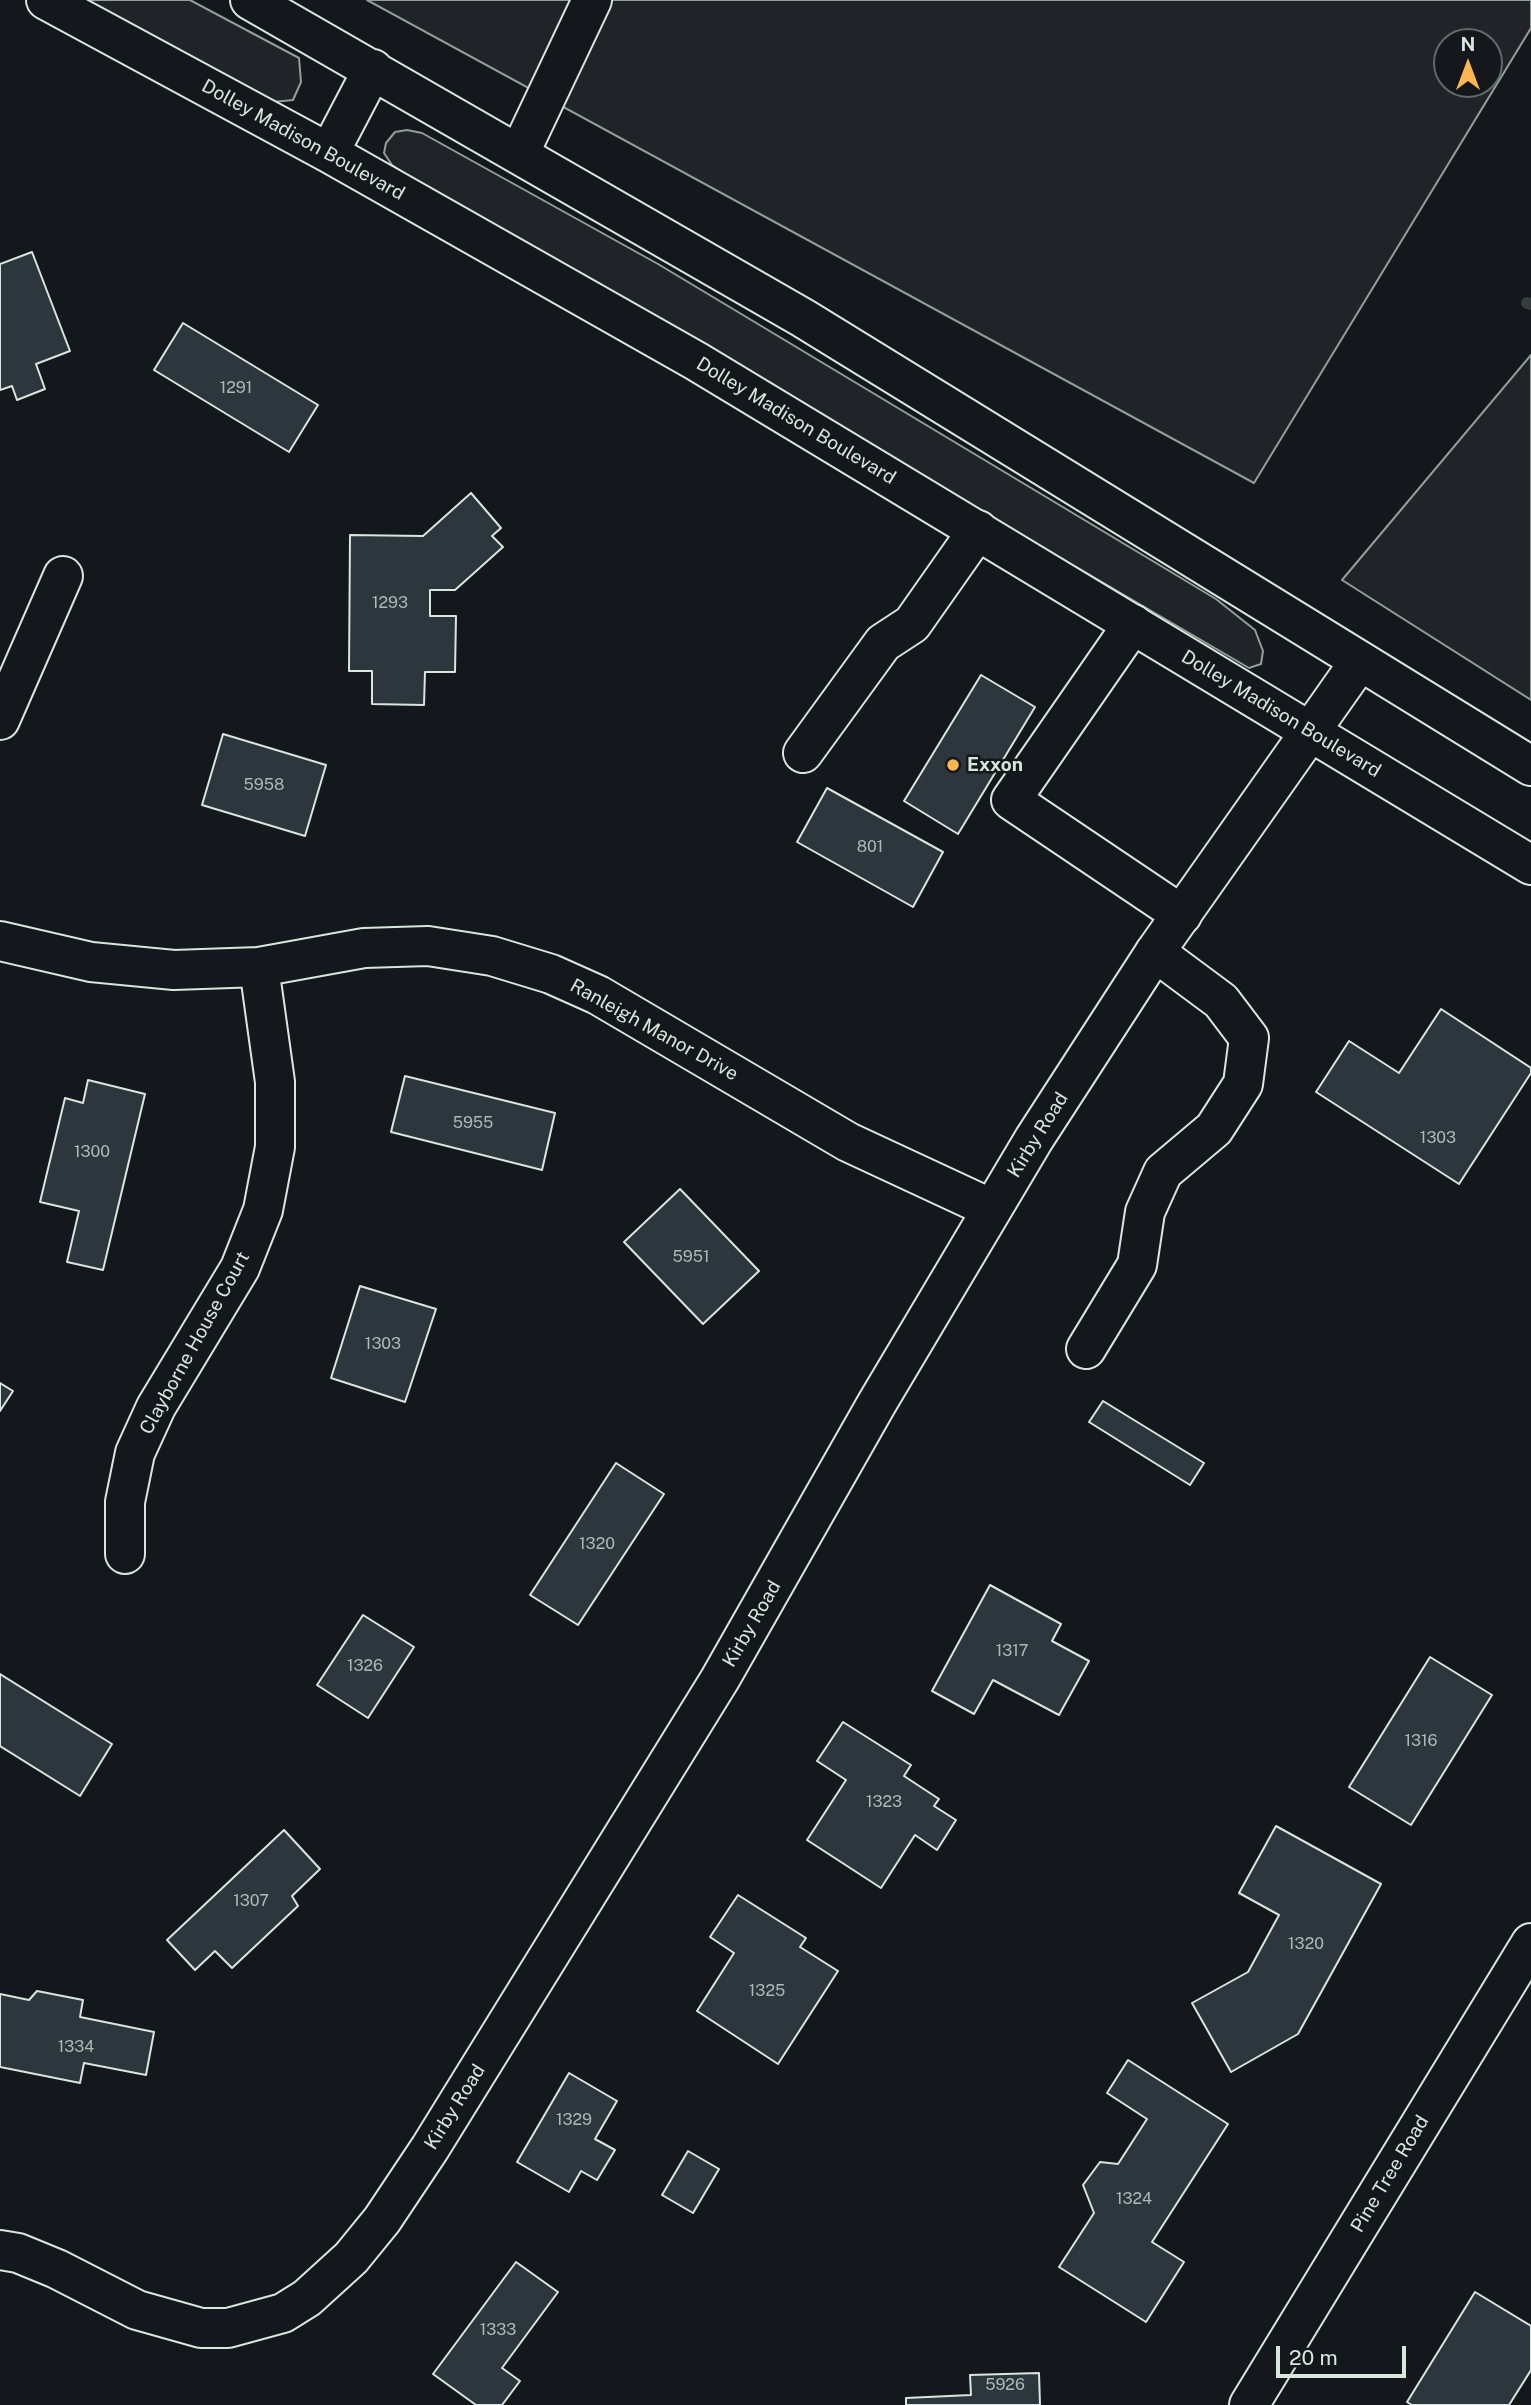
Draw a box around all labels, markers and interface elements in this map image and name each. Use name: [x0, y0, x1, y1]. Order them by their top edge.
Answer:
north arrow: [1433, 28, 1503, 98]
text: N: [1461, 33, 1475, 55]
street label: Dolley Madison Boulevard: [198, 75, 408, 205]
street label: Dolley Madison Boulevard: [692, 352, 900, 490]
house number: 1291: [220, 378, 252, 398]
house number: 1293: [372, 593, 408, 613]
street label: Dolley Madison Boulevard: [1177, 645, 1385, 783]
place label: Exxon: [967, 754, 1023, 776]
marker: Exxon: [945, 757, 961, 773]
house number: 5958: [244, 775, 284, 795]
house number: 801: [857, 837, 883, 857]
street label: Ranleigh Manor Drive: [566, 974, 742, 1086]
street label: Kirby Road: [1003, 1088, 1073, 1182]
house number: 5955: [453, 1113, 493, 1133]
house number: 1303: [1420, 1128, 1456, 1148]
house number: 1300: [74, 1142, 110, 1162]
house number: 5951: [673, 1247, 709, 1267]
street label: Clayborne House Court: [135, 1248, 255, 1438]
house number: 1303: [365, 1334, 401, 1354]
house number: 1320: [579, 1534, 615, 1554]
street label: Kirby Road: [718, 1577, 786, 1671]
house number: 1317: [996, 1641, 1028, 1661]
house number: 1326: [347, 1656, 383, 1676]
house number: 1316: [1404, 1731, 1438, 1751]
house number: 1323: [866, 1792, 902, 1812]
house number: 1307: [233, 1891, 269, 1911]
house number: 1320: [1288, 1934, 1324, 1954]
house number: 1325: [749, 1981, 785, 2001]
house number: 1334: [58, 2037, 94, 2057]
street label: Kirby Road: [420, 2060, 490, 2154]
house number: 1329: [556, 2110, 592, 2130]
street label: Pine Tree Road: [1346, 2111, 1434, 2237]
house number: 1324: [1116, 2189, 1152, 2209]
house number: 1333: [480, 2320, 516, 2340]
scale bar: [1279, 2332, 1408, 2376]
text: 20 m: [1289, 2345, 1338, 2370]
house number: 5926: [985, 2375, 1025, 2395]

